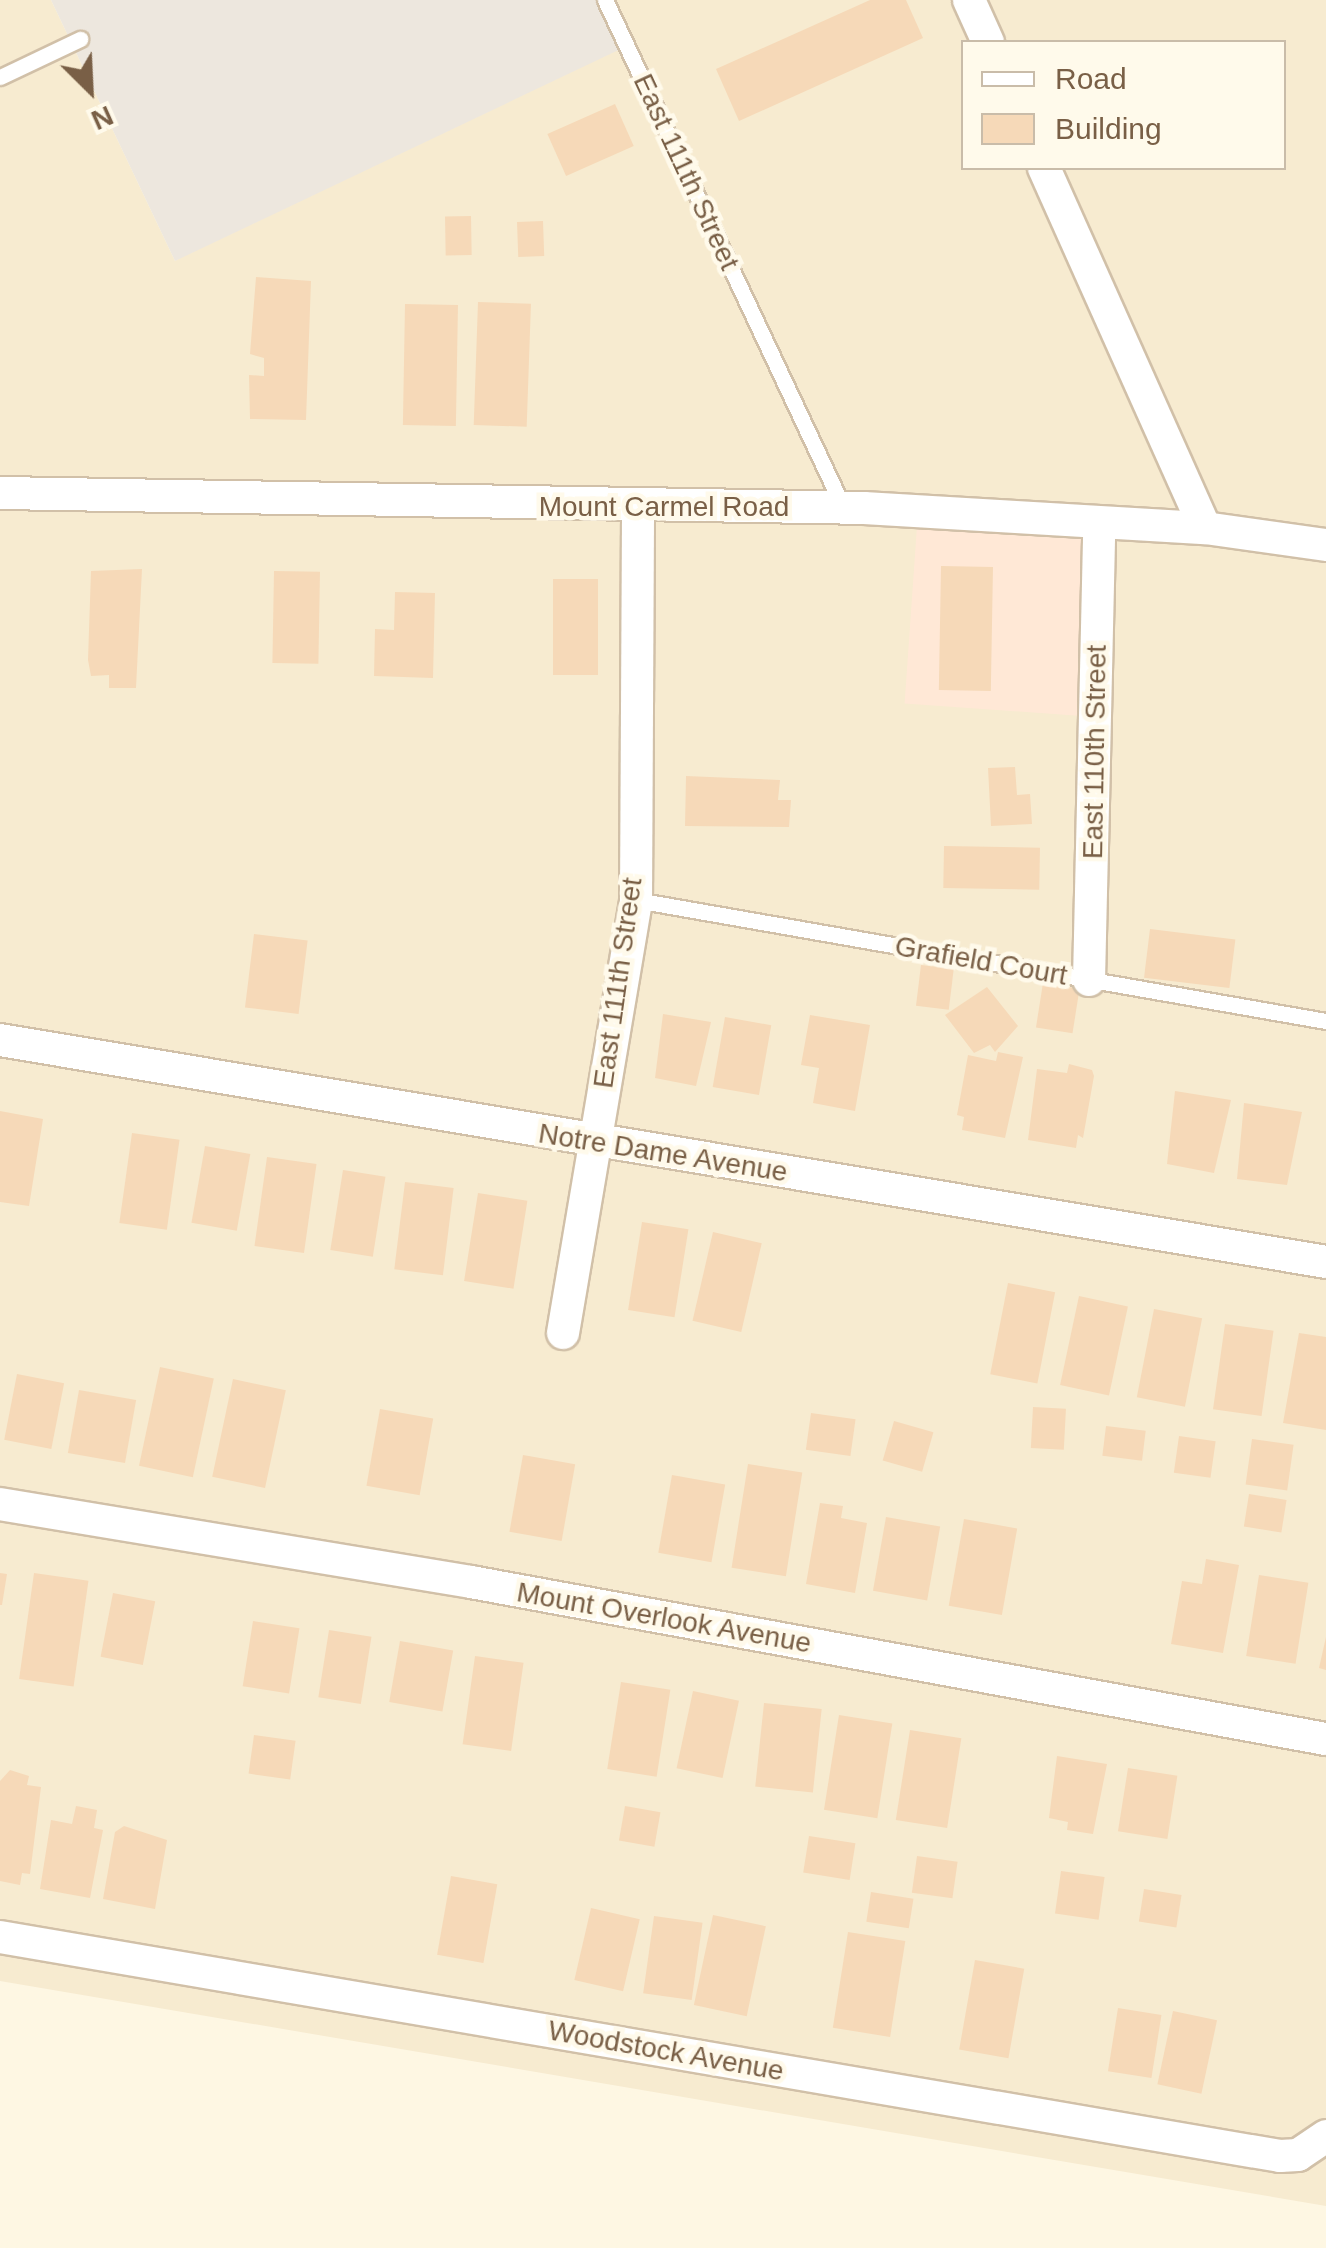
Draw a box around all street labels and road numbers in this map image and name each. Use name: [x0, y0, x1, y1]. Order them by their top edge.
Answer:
street label: East 111th Street: [626, 69, 746, 275]
street label: Mount Carmel Road: [539, 490, 789, 524]
street label: East 110th Street: [1076, 645, 1114, 859]
street label: East 111th Street: [587, 876, 649, 1090]
street label: Grafield Court: [892, 929, 1070, 993]
street label: Notre Dame Avenue: [535, 1117, 791, 1189]
street label: Mount Overlook Avenue: [513, 1575, 815, 1661]
street label: Woodstock Avenue: [545, 2014, 787, 2088]

